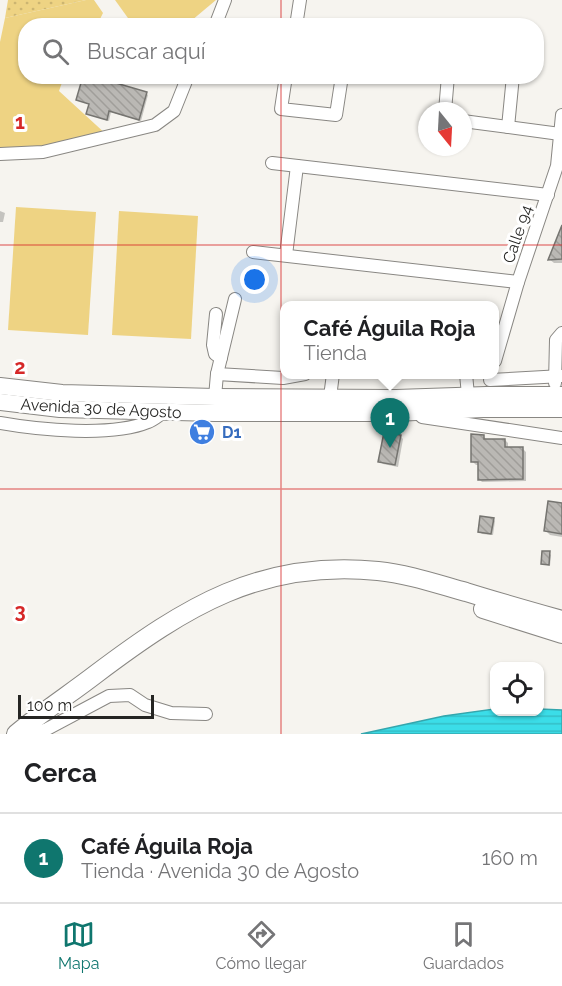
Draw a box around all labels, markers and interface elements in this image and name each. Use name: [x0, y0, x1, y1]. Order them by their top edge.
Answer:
search box: [18, 18, 544, 84]
icon: search: [39, 35, 72, 68]
text: Buscar aquí: [87, 38, 206, 64]
north arrow: [418, 102, 472, 156]
text: 1: [15, 110, 25, 134]
street label: Calle 94: [499, 202, 536, 266]
your location: [240, 265, 269, 294]
popup: [280, 301, 499, 379]
text: Café Águila Roja: [304, 315, 475, 341]
text: Tienda: [304, 341, 367, 365]
text: 2: [14, 355, 26, 379]
street label: Avenida 30 de Agosto: [20, 395, 182, 422]
pin: 1: [370, 398, 410, 448]
supermarket icon: D1: [187, 417, 217, 447]
place label: D1: [222, 423, 241, 442]
text: 3: [14, 599, 26, 623]
map controls: [490, 662, 544, 716]
button: locate: [490, 662, 544, 716]
scale bar: [18, 692, 154, 720]
text: 100 m: [27, 696, 72, 715]
text: Cerca: [24, 758, 97, 788]
text: Café Águila Roja: [81, 833, 253, 859]
text: 1: [39, 846, 48, 870]
text: 160 m: [482, 846, 538, 870]
text: Tienda · Avenida 30 de Agosto: [81, 859, 359, 883]
tab: Mapa: [58, 918, 99, 973]
tab: Cómo llegar: [216, 918, 307, 973]
tab: Guardados: [423, 918, 504, 973]

